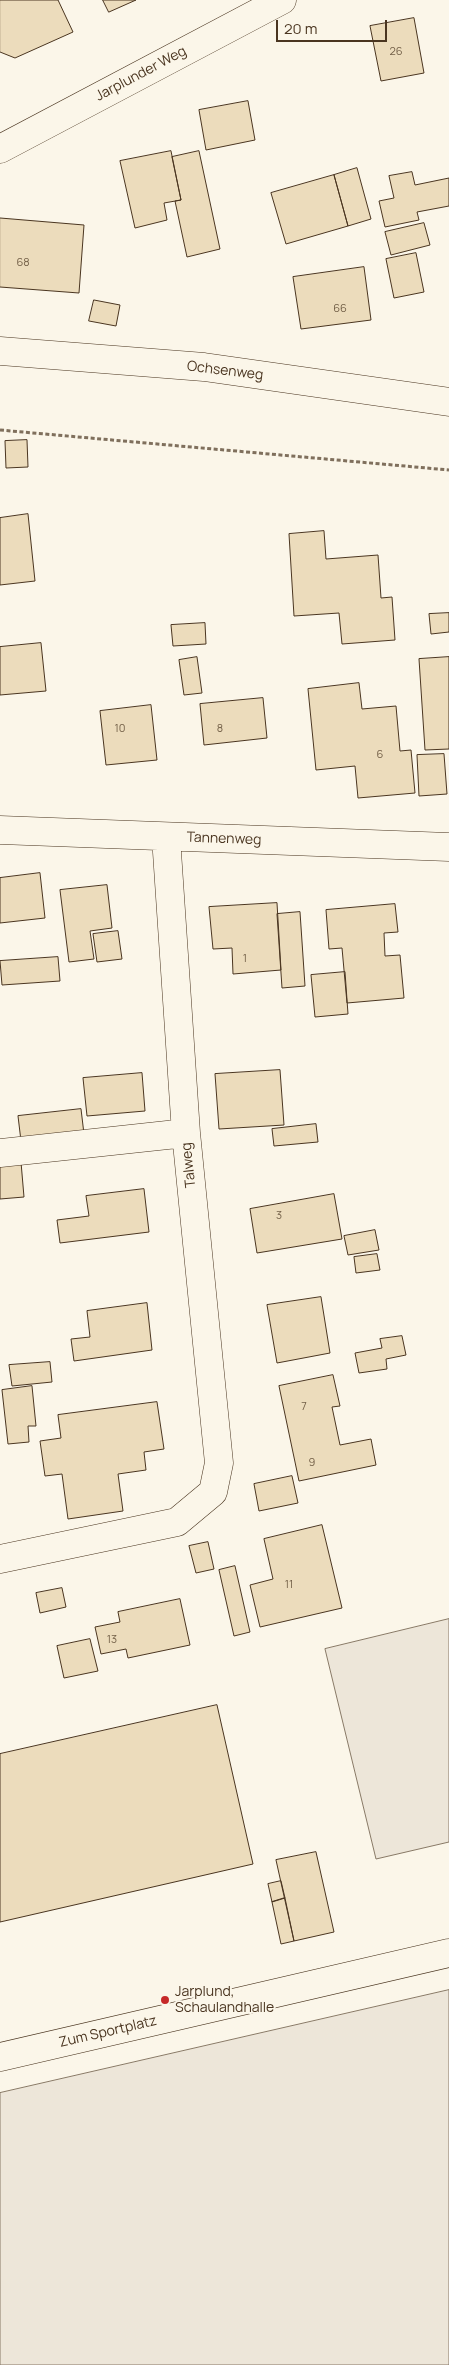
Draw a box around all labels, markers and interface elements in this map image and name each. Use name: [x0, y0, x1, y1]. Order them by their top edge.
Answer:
scale bar: [279, 10, 390, 42]
text: 20 m: [284, 18, 317, 39]
street label: Jarplunder Weg: [93, 43, 189, 105]
house number: 26: [389, 45, 403, 59]
house number: 68: [16, 256, 30, 270]
house number: 66: [333, 302, 347, 316]
street label: Ochsenweg: [186, 358, 264, 384]
house number: 10: [115, 722, 125, 736]
house number: 8: [217, 722, 223, 736]
house number: 6: [377, 748, 383, 762]
street label: Tannenweg: [186, 829, 262, 849]
house number: 1: [243, 952, 247, 966]
street label: Talweg: [178, 1142, 200, 1188]
house number: 3: [276, 1209, 282, 1223]
house number: 7: [301, 1400, 307, 1414]
house number: 9: [309, 1456, 315, 1470]
house number: 11: [285, 1578, 293, 1592]
house number: 13: [107, 1633, 117, 1647]
place label: Jarplund, Schaulandhalle: [175, 1984, 274, 2016]
marker: Jarplund, Schaulandhalle: [159, 1994, 171, 2006]
street label: Zum Sportplatz: [57, 2013, 159, 2051]

